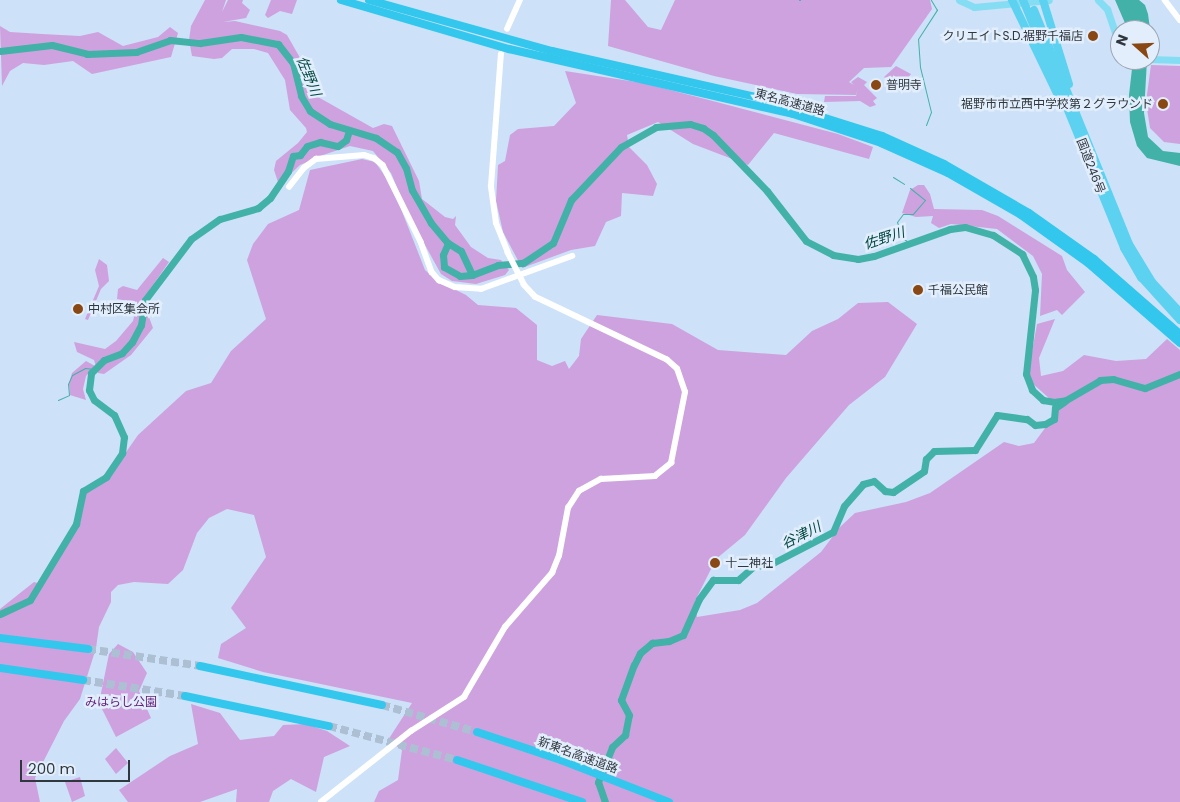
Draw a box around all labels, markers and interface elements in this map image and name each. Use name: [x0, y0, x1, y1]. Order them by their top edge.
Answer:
north arrow: [1110, 20, 1160, 70]
place label: クリエイトS.D.裾野千福店: [942, 29, 1083, 43]
marker: クリエイトS.D.裾野千福店: [1087, 30, 1099, 42]
text: N: [1111, 32, 1133, 49]
water label: 佐野川: [293, 53, 325, 99]
place label: 普明寺: [886, 78, 922, 92]
marker: 普明寺: [870, 79, 882, 91]
street label: 東名高速道路: [753, 86, 827, 118]
place label: 裾野市市立西中学校第２グラウンド: [961, 97, 1153, 111]
marker: 裾野市市立西中学校第２グラウンド: [1157, 98, 1169, 110]
street label: 国道246号: [1074, 136, 1108, 196]
water label: 佐野川: [861, 224, 907, 252]
place label: 千福公民館: [928, 283, 988, 297]
marker: 千福公民館: [912, 284, 924, 296]
place label: 中村区集会所: [88, 302, 160, 316]
marker: 中村区集会所: [72, 303, 84, 315]
water label: 谷津川: [778, 518, 824, 552]
place label: 十二神社: [725, 556, 773, 570]
marker: 十二神社: [709, 557, 721, 569]
park label: みはらし公園: [85, 695, 157, 709]
street label: 新東名高速道路: [536, 734, 620, 776]
scale bar: [22, 750, 132, 782]
text: 200 m: [28, 758, 75, 779]

